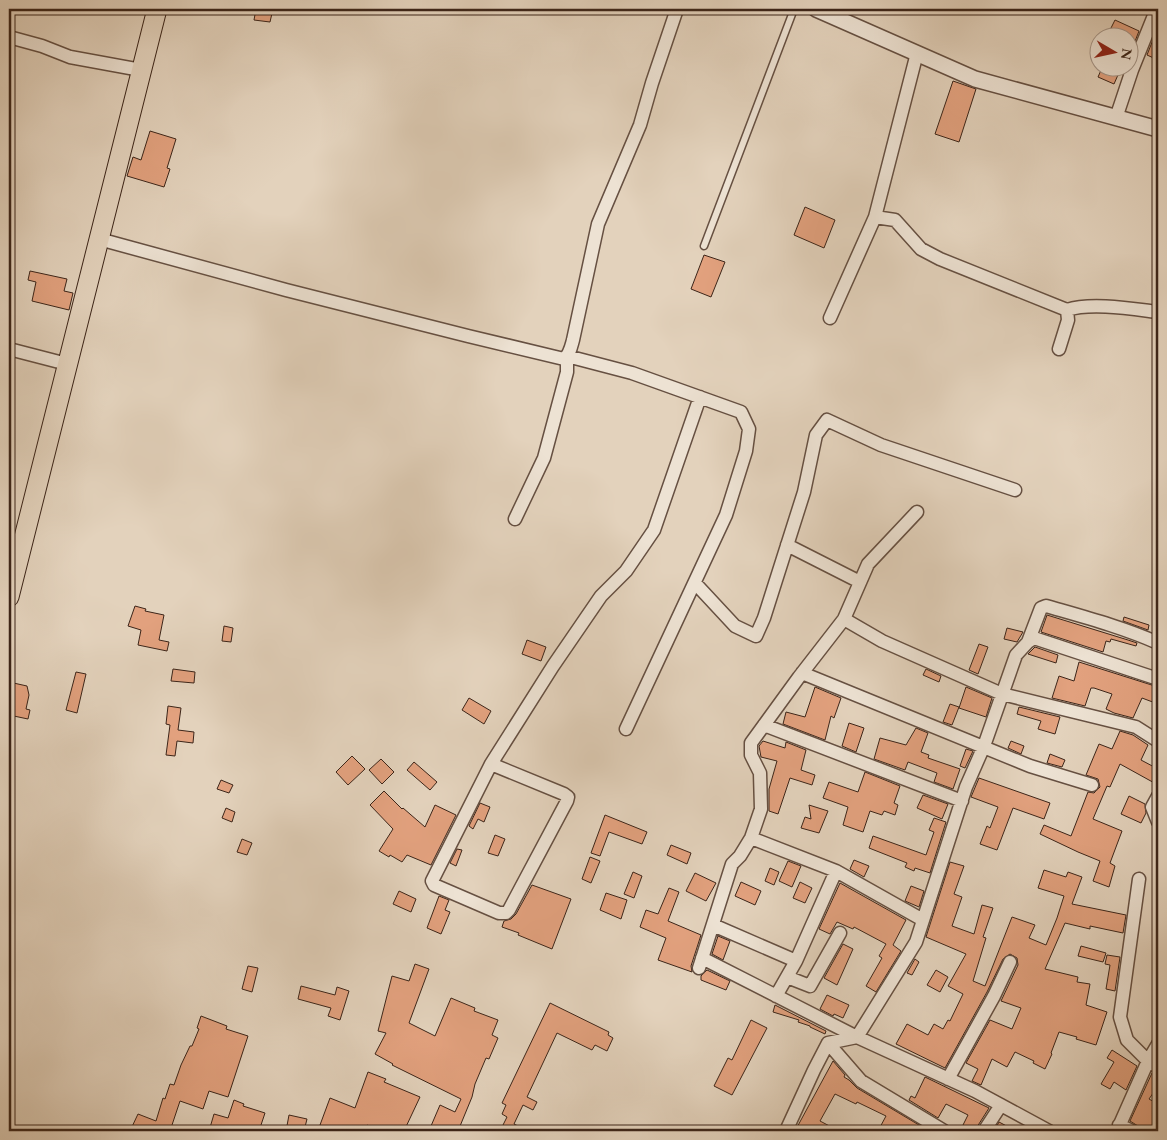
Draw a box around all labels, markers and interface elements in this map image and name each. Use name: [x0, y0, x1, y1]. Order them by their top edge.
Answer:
north arrow: [1090, 28, 1140, 78]
text: N: [1117, 47, 1137, 62]

